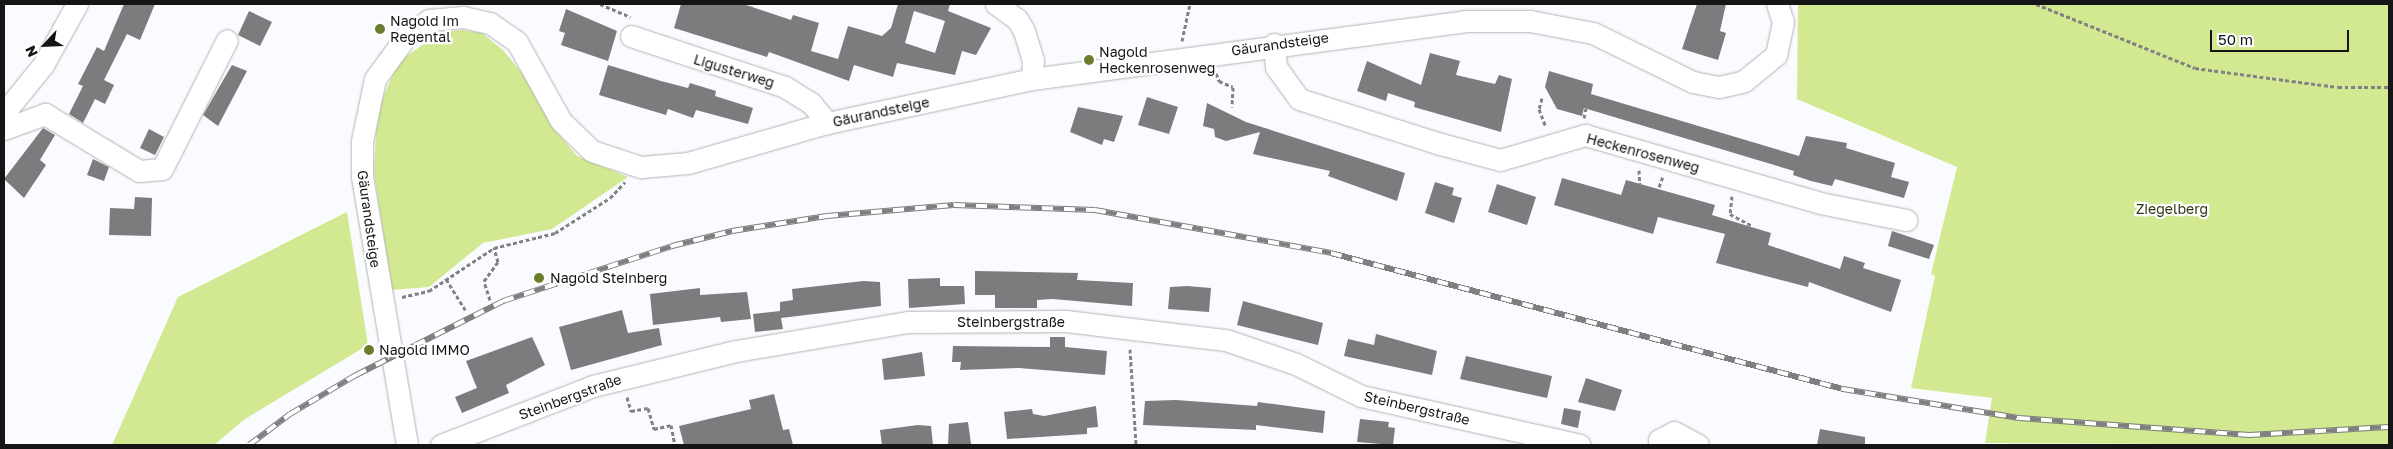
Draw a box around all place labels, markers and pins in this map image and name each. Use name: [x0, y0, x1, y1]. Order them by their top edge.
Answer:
place label: Nagold Im Regental: [390, 13, 459, 46]
marker: Nagold Im Regental: [374, 23, 386, 35]
place label: Nagold Heckenrosenweg: [1099, 44, 1215, 76]
marker: Nagold Heckenrosenweg: [1083, 54, 1095, 66]
place label: Nagold Steinberg: [550, 270, 667, 286]
marker: Nagold Steinberg: [532, 271, 546, 285]
place label: Nagold IMMO: [379, 342, 470, 358]
marker: Nagold IMMO: [363, 344, 375, 356]

